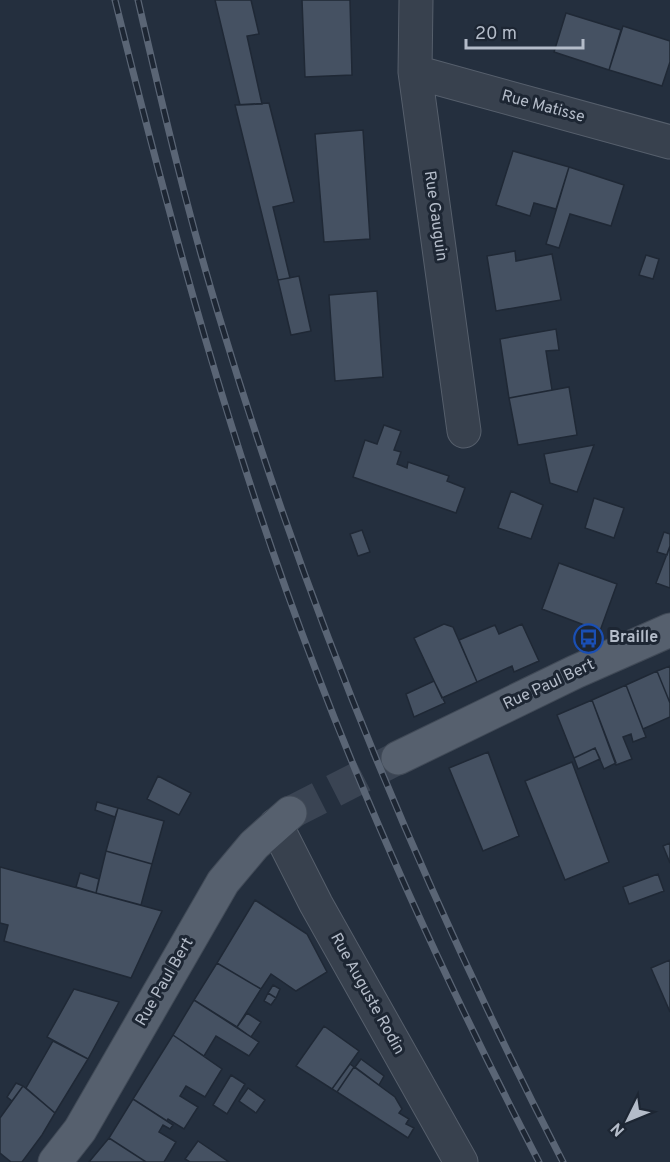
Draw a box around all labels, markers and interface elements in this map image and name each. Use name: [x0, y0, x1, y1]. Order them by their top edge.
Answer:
scale bar: [466, 12, 583, 50]
text: 20 m: [475, 23, 517, 46]
street label: Rue Matisse: [499, 86, 587, 128]
street label: Rue Gauguin: [419, 169, 451, 263]
bus stop icon: Braille: [572, 622, 604, 654]
place label: Braille: [609, 628, 658, 648]
street label: Rue Paul Bert: [500, 655, 598, 715]
street label: Rue Auguste Rodin: [325, 930, 409, 1058]
street label: Rue Paul Bert: [132, 934, 198, 1030]
north arrow: [598, 1090, 658, 1150]
text: N: [607, 1118, 630, 1140]

